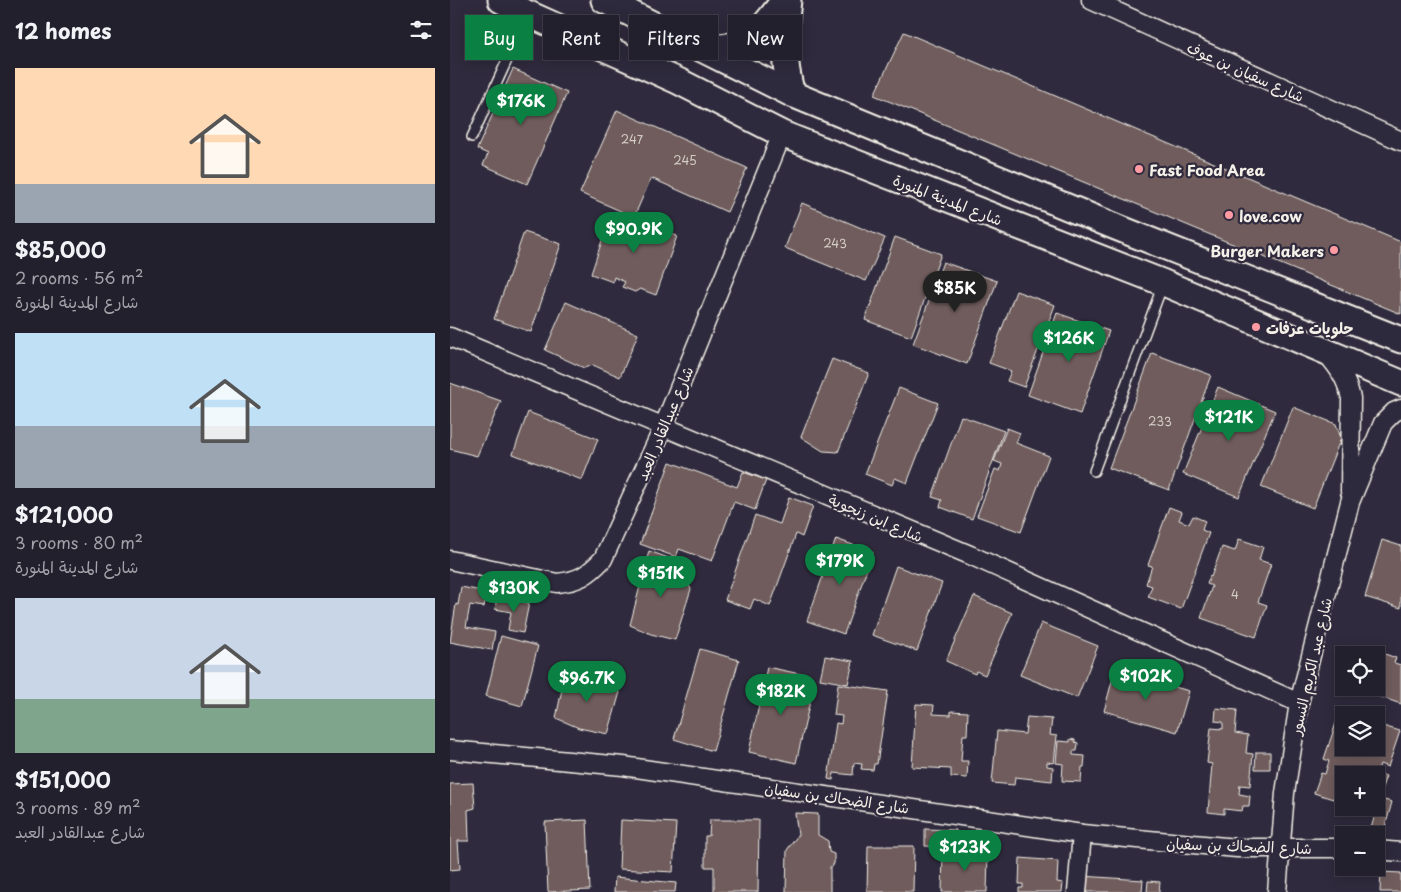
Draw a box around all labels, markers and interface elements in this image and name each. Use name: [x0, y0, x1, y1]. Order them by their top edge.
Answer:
text: 12 homes: [15, 14, 112, 46]
chip: Buy: [465, 15, 533, 60]
chip: Rent: [543, 15, 619, 60]
chip: Filters: [629, 15, 718, 60]
chip: New: [728, 15, 802, 60]
icon: filters: [407, 16, 435, 44]
street label: شارع سفيان بن عوف: [1184, 35, 1308, 107]
pin: $176K: [486, 84, 556, 126]
text: $176K: [497, 88, 545, 112]
icon: home: [180, 101, 270, 191]
house number: 247: [621, 130, 644, 148]
house number: 245: [673, 151, 697, 169]
place label: Fast Food Area: [1149, 158, 1265, 181]
marker: Fast Food Area: [1133, 163, 1145, 175]
street label: شارع المدينة المنورة: [890, 168, 1006, 230]
place label: love.cow: [1239, 204, 1302, 227]
marker: love.cow: [1223, 209, 1235, 221]
pin: $90.9K: [593, 212, 675, 254]
text: $90.9K: [606, 216, 662, 240]
text: $85,000: [15, 233, 106, 265]
house number: 243: [823, 234, 847, 252]
place label: Burger Makers: [1210, 239, 1324, 262]
marker: Burger Makers: [1328, 244, 1340, 256]
text: 2 rooms · 56 m²: [15, 265, 144, 289]
pin: $85K: [925, 270, 985, 313]
text: $85K: [934, 275, 976, 299]
text: شارع المدينة المنورة: [15, 289, 138, 313]
place label: حلويات عرفات: [1266, 316, 1354, 339]
pin: $126K: [1034, 320, 1104, 363]
marker: حلويات عرفات: [1250, 321, 1262, 333]
text: $126K: [1044, 325, 1094, 349]
street label: شارع عبدالقادر العبد: [630, 362, 698, 484]
icon: home: [180, 366, 270, 456]
pin: $121K: [1194, 400, 1264, 442]
text: $121K: [1205, 404, 1253, 428]
house number: 233: [1148, 412, 1172, 430]
street label: شارع ابن زنجوية: [825, 487, 927, 547]
text: $121,000: [15, 498, 113, 530]
text: 3 rooms · 80 m²: [15, 530, 143, 554]
pin: $179K: [805, 544, 875, 586]
text: $179K: [816, 548, 864, 572]
text: شارع المدينة المنورة: [15, 554, 138, 578]
pin: $151K: [626, 556, 696, 598]
text: $151K: [638, 560, 684, 584]
pin: $130K: [479, 570, 549, 613]
text: $130K: [488, 575, 540, 599]
house number: 4: [1231, 585, 1239, 603]
street label: شارع عبد الكريم النسور: [1283, 595, 1339, 738]
icon: home: [180, 631, 270, 721]
map controls: [1335, 646, 1385, 876]
button: locate: [1335, 646, 1385, 696]
pin: $102K: [1111, 658, 1181, 701]
pin: $96.7K: [546, 660, 628, 703]
text: $102K: [1120, 663, 1172, 687]
text: $96.7K: [559, 665, 615, 689]
pin: $182K: [746, 674, 816, 716]
text: $182K: [756, 678, 806, 702]
button: layers: [1335, 706, 1385, 756]
text: $151,000: [15, 763, 111, 795]
button: +: [1335, 766, 1385, 816]
street label: شارع الضحاك بن سفيان: [763, 775, 911, 819]
text: 3 rooms · 89 m²: [15, 795, 140, 819]
text: شارع عبدالقادر العبد: [15, 819, 145, 843]
button: −: [1335, 826, 1385, 876]
pin: $123K: [930, 830, 1000, 872]
street label: شارع الضحاك بن سفيان: [1166, 831, 1312, 859]
text: $123K: [939, 834, 991, 858]

